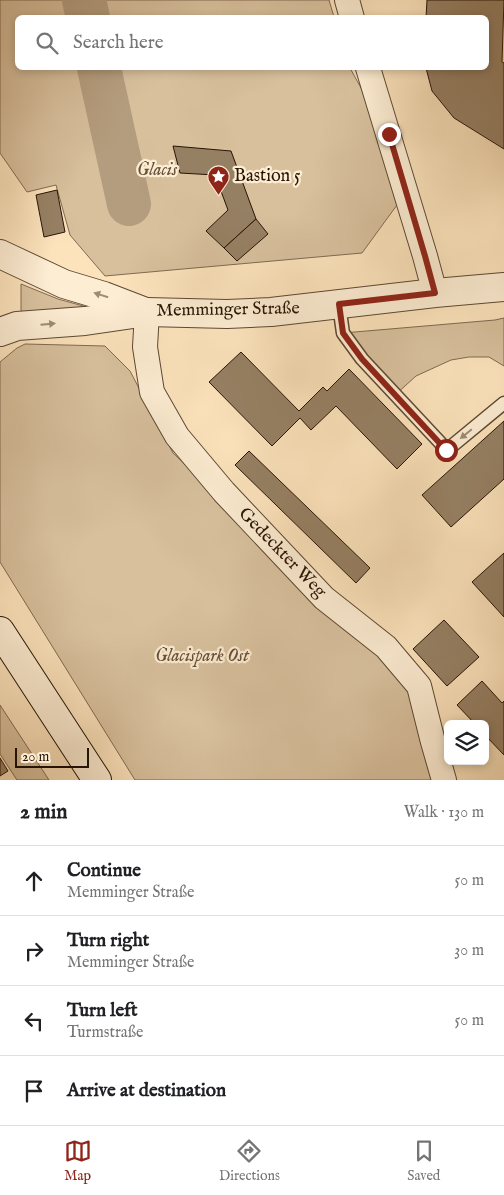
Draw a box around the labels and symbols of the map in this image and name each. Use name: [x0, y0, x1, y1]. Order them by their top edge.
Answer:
route end: [378, 123, 401, 146]
park label: Glacis: [137, 159, 178, 182]
place icon: Bastion 5: [206, 164, 230, 195]
place label: Bastion 5: [234, 165, 301, 188]
one-way arrow: [93, 291, 108, 299]
street label: Memminger Straße: [156, 297, 300, 323]
one-way arrow: [40, 320, 56, 328]
one-way arrow: [460, 428, 473, 439]
route start: [435, 439, 458, 462]
street label: Gedeckter Weg: [233, 503, 331, 603]
park label: Glacispark Ost: [155, 645, 250, 668]
scale bar: [15, 745, 89, 768]

